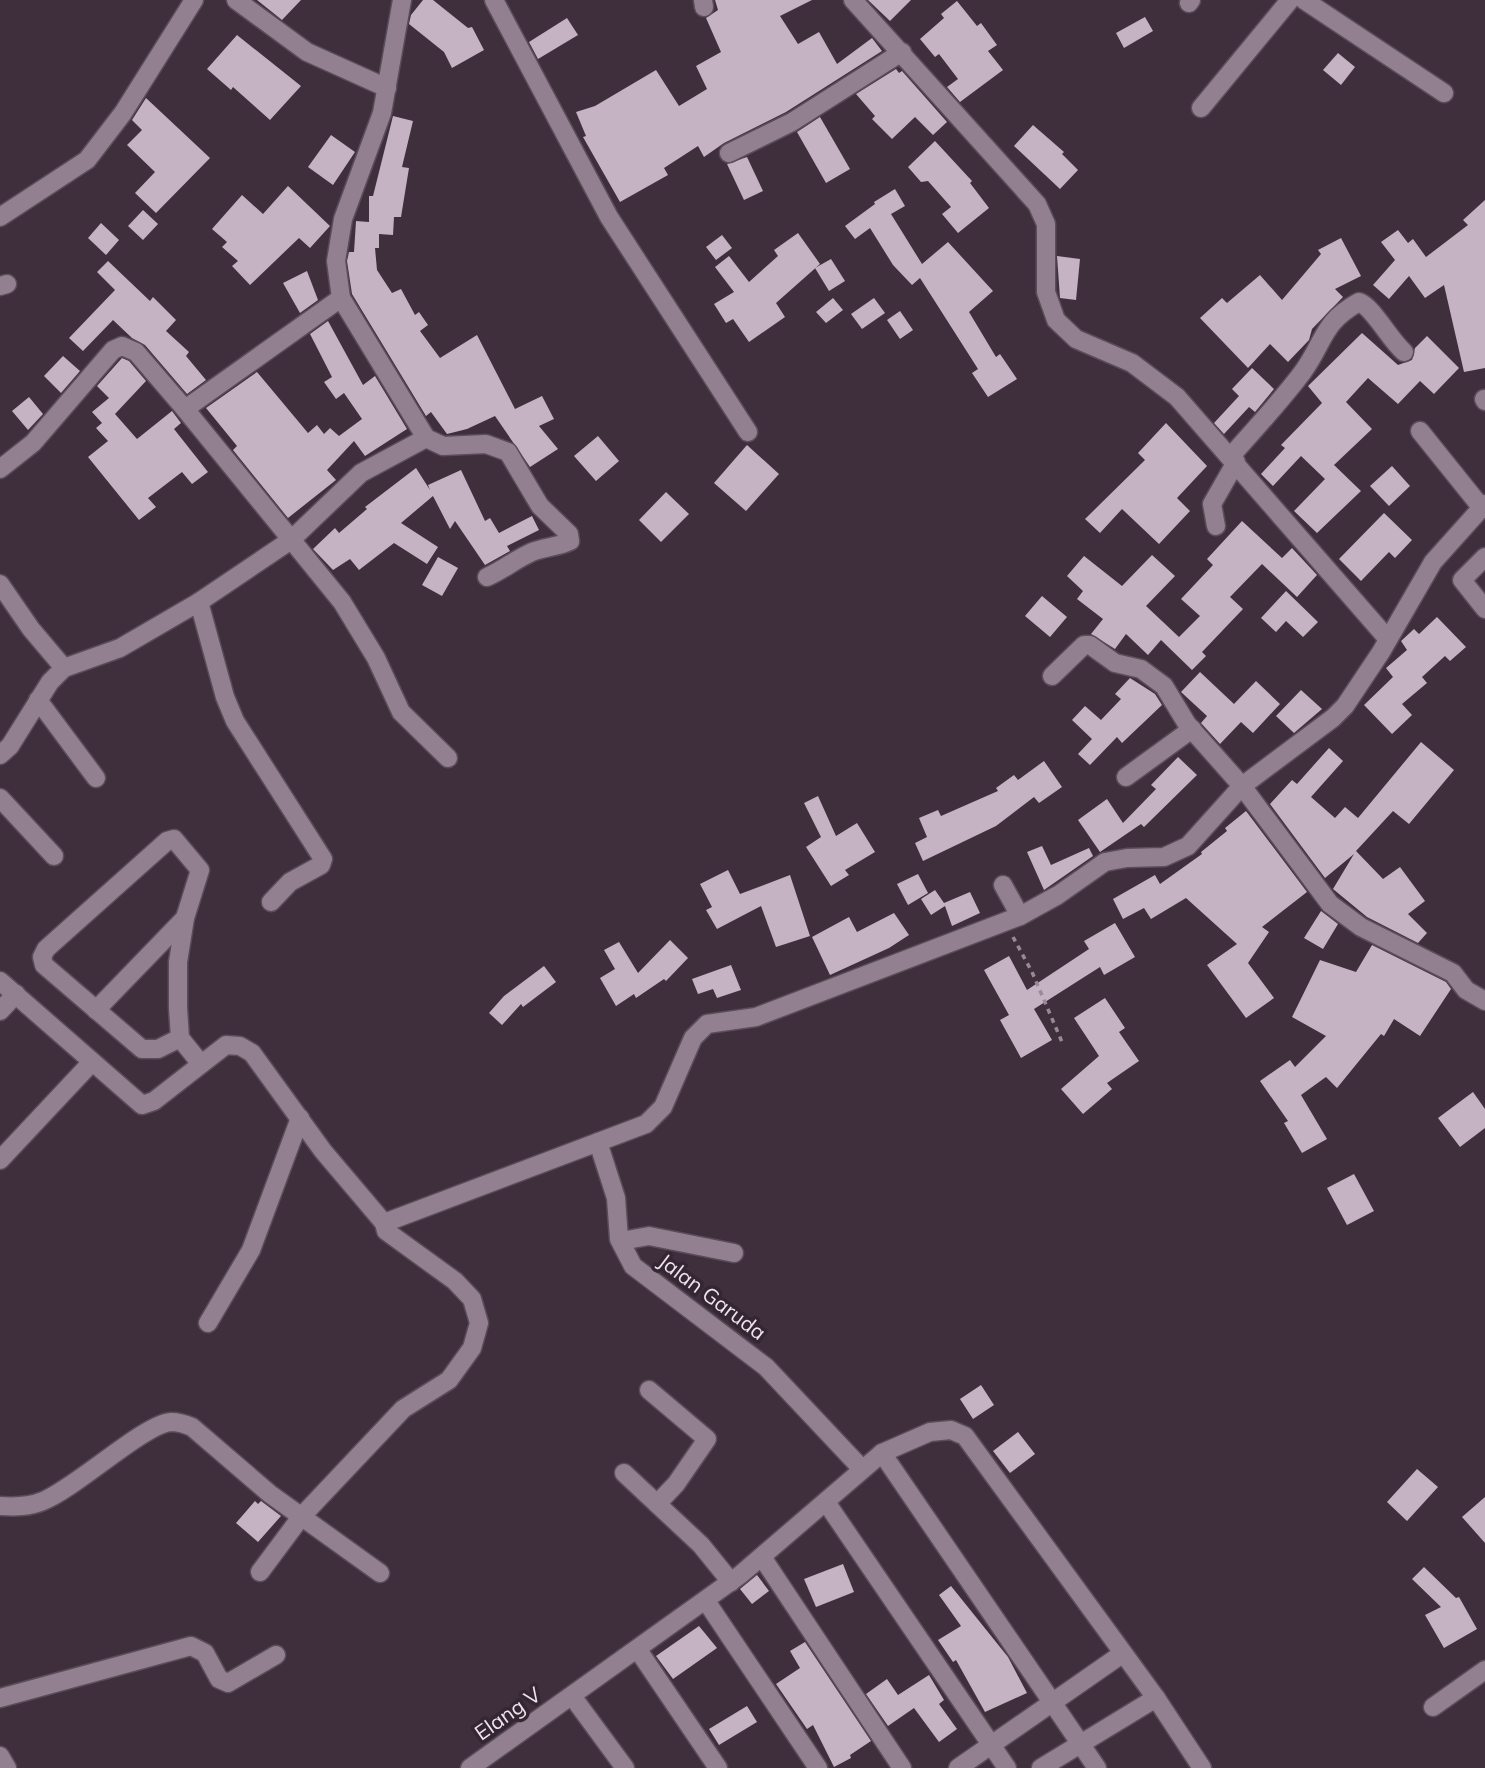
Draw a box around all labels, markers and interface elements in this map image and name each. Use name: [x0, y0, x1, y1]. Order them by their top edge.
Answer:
street label: Jalan Garuda: [654, 1247, 771, 1345]
street label: Elang V: [469, 1681, 546, 1745]

